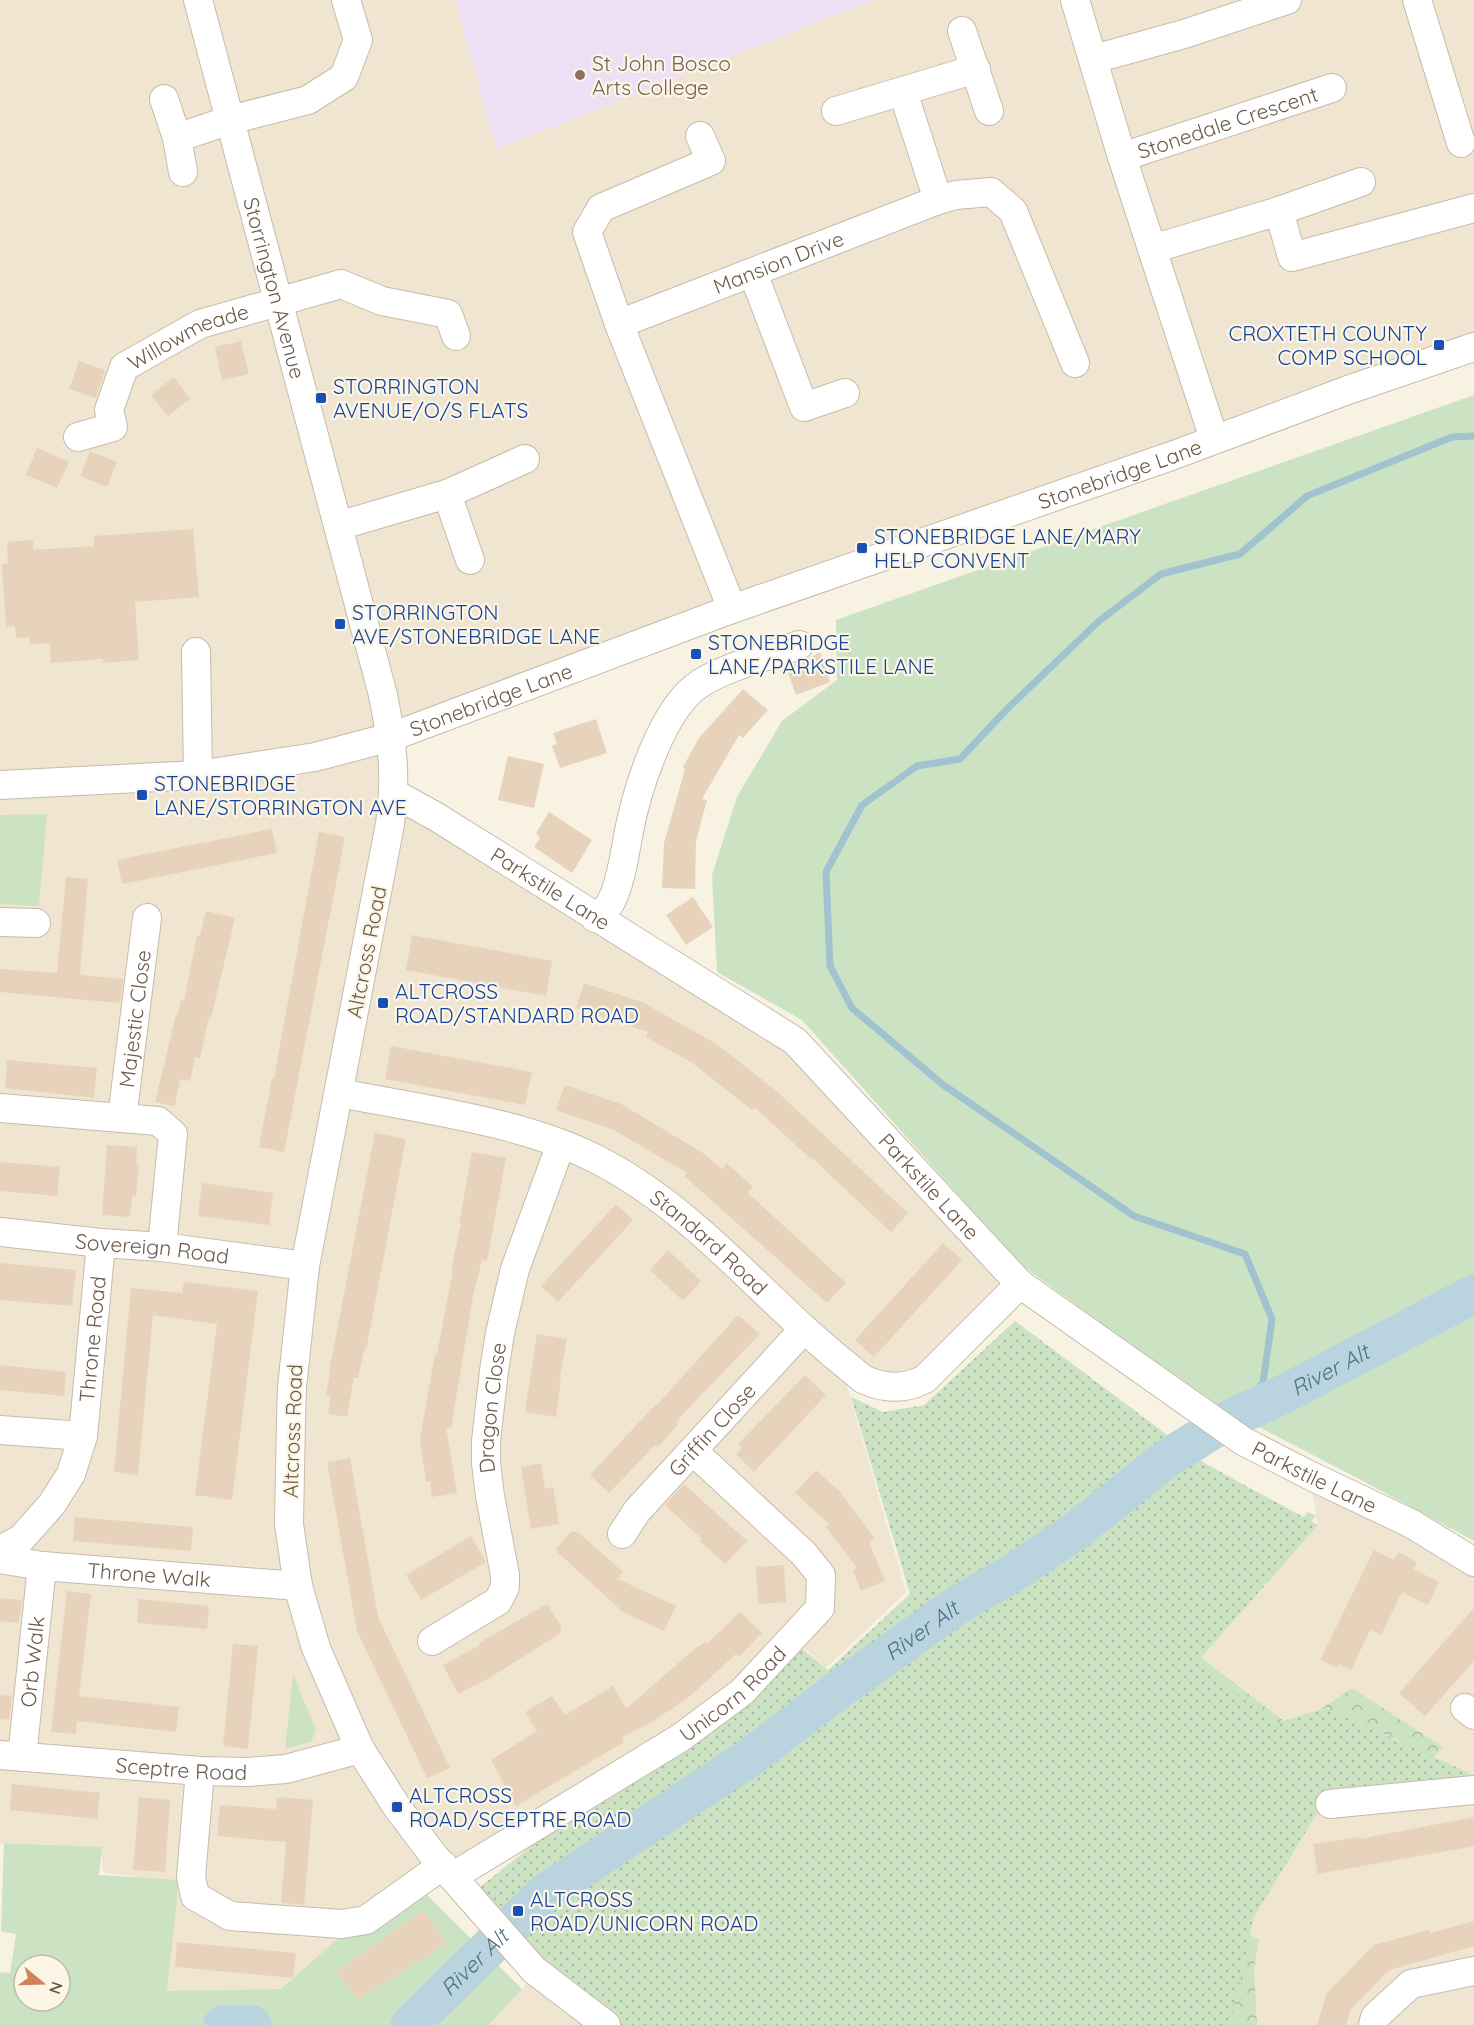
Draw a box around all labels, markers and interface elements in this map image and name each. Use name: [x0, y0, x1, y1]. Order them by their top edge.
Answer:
place label: St John Bosco Arts College: [592, 50, 731, 100]
marker: St John Bosco Arts College: [573, 68, 587, 82]
street label: Stonedale Crescent: [1134, 81, 1321, 164]
street label: Storrington Avenue: [238, 194, 311, 382]
street label: Mansion Drive: [709, 225, 847, 299]
street label: Willowmeade: [123, 298, 252, 375]
place label: CROXTETH COUNTY COMP SCHOOL: [1228, 320, 1427, 370]
marker: CROXTETH COUNTY COMP SCHOOL: [1432, 338, 1446, 352]
place label: STORRINGTON AVENUE/O/S FLATS: [333, 373, 528, 423]
marker: STORRINGTON AVENUE/O/S FLATS: [314, 391, 328, 405]
street label: Stonebridge Lane: [1034, 433, 1205, 514]
place label: STONEBRIDGE LANE/MARY HELP CONVENT: [874, 523, 1141, 573]
marker: STONEBRIDGE LANE/MARY HELP CONVENT: [855, 541, 869, 555]
place label: STORRINGTON AVE/STONEBRIDGE LANE: [352, 599, 600, 649]
marker: STORRINGTON AVE/STONEBRIDGE LANE: [333, 617, 347, 631]
place label: STONEBRIDGE LANE/PARKSTILE LANE: [708, 629, 935, 679]
marker: STONEBRIDGE LANE/PARKSTILE LANE: [689, 647, 703, 661]
street label: Stonebridge Lane: [406, 657, 576, 742]
place label: STONEBRIDGE LANE/STORRINGTON AVE: [154, 770, 407, 820]
marker: STONEBRIDGE LANE/STORRINGTON AVE: [135, 788, 149, 802]
street label: Parkstile Lane: [486, 841, 615, 935]
street label: Altcross Road: [340, 884, 392, 1020]
street label: Majestic Close: [113, 948, 156, 1089]
place label: ALTCROSS ROAD/STANDARD ROAD: [395, 978, 639, 1028]
marker: ALTCROSS ROAD/STANDARD ROAD: [376, 996, 390, 1010]
street label: Parkstile Lane: [874, 1127, 985, 1245]
street label: Standard Road: [645, 1184, 773, 1300]
street label: Sovereign Road: [74, 1227, 231, 1269]
street label: Throne Road: [73, 1275, 111, 1404]
water label: River Alt: [1286, 1337, 1376, 1402]
street label: Dragon Close: [473, 1340, 511, 1475]
street label: Altcross Road: [277, 1364, 307, 1498]
street label: Griffin Close: [662, 1377, 761, 1482]
street label: Parkstile Lane: [1248, 1435, 1381, 1518]
street label: Throne Walk: [86, 1557, 212, 1592]
water label: River Alt: [879, 1593, 966, 1667]
street label: Orb Walk: [14, 1615, 50, 1708]
street label: Unicorn Road: [674, 1640, 791, 1747]
street label: Sceptre Road: [115, 1751, 248, 1785]
place label: ALTCROSS ROAD/SCEPTRE ROAD: [409, 1782, 631, 1832]
marker: ALTCROSS ROAD/SCEPTRE ROAD: [390, 1800, 404, 1814]
place label: ALTCROSS ROAD/UNICORN ROAD: [530, 1886, 758, 1936]
marker: ALTCROSS ROAD/UNICORN ROAD: [511, 1904, 525, 1918]
water label: River Alt: [434, 1921, 516, 2002]
north arrow: [12, 1953, 72, 2013]
text: N: [45, 1979, 68, 1997]

